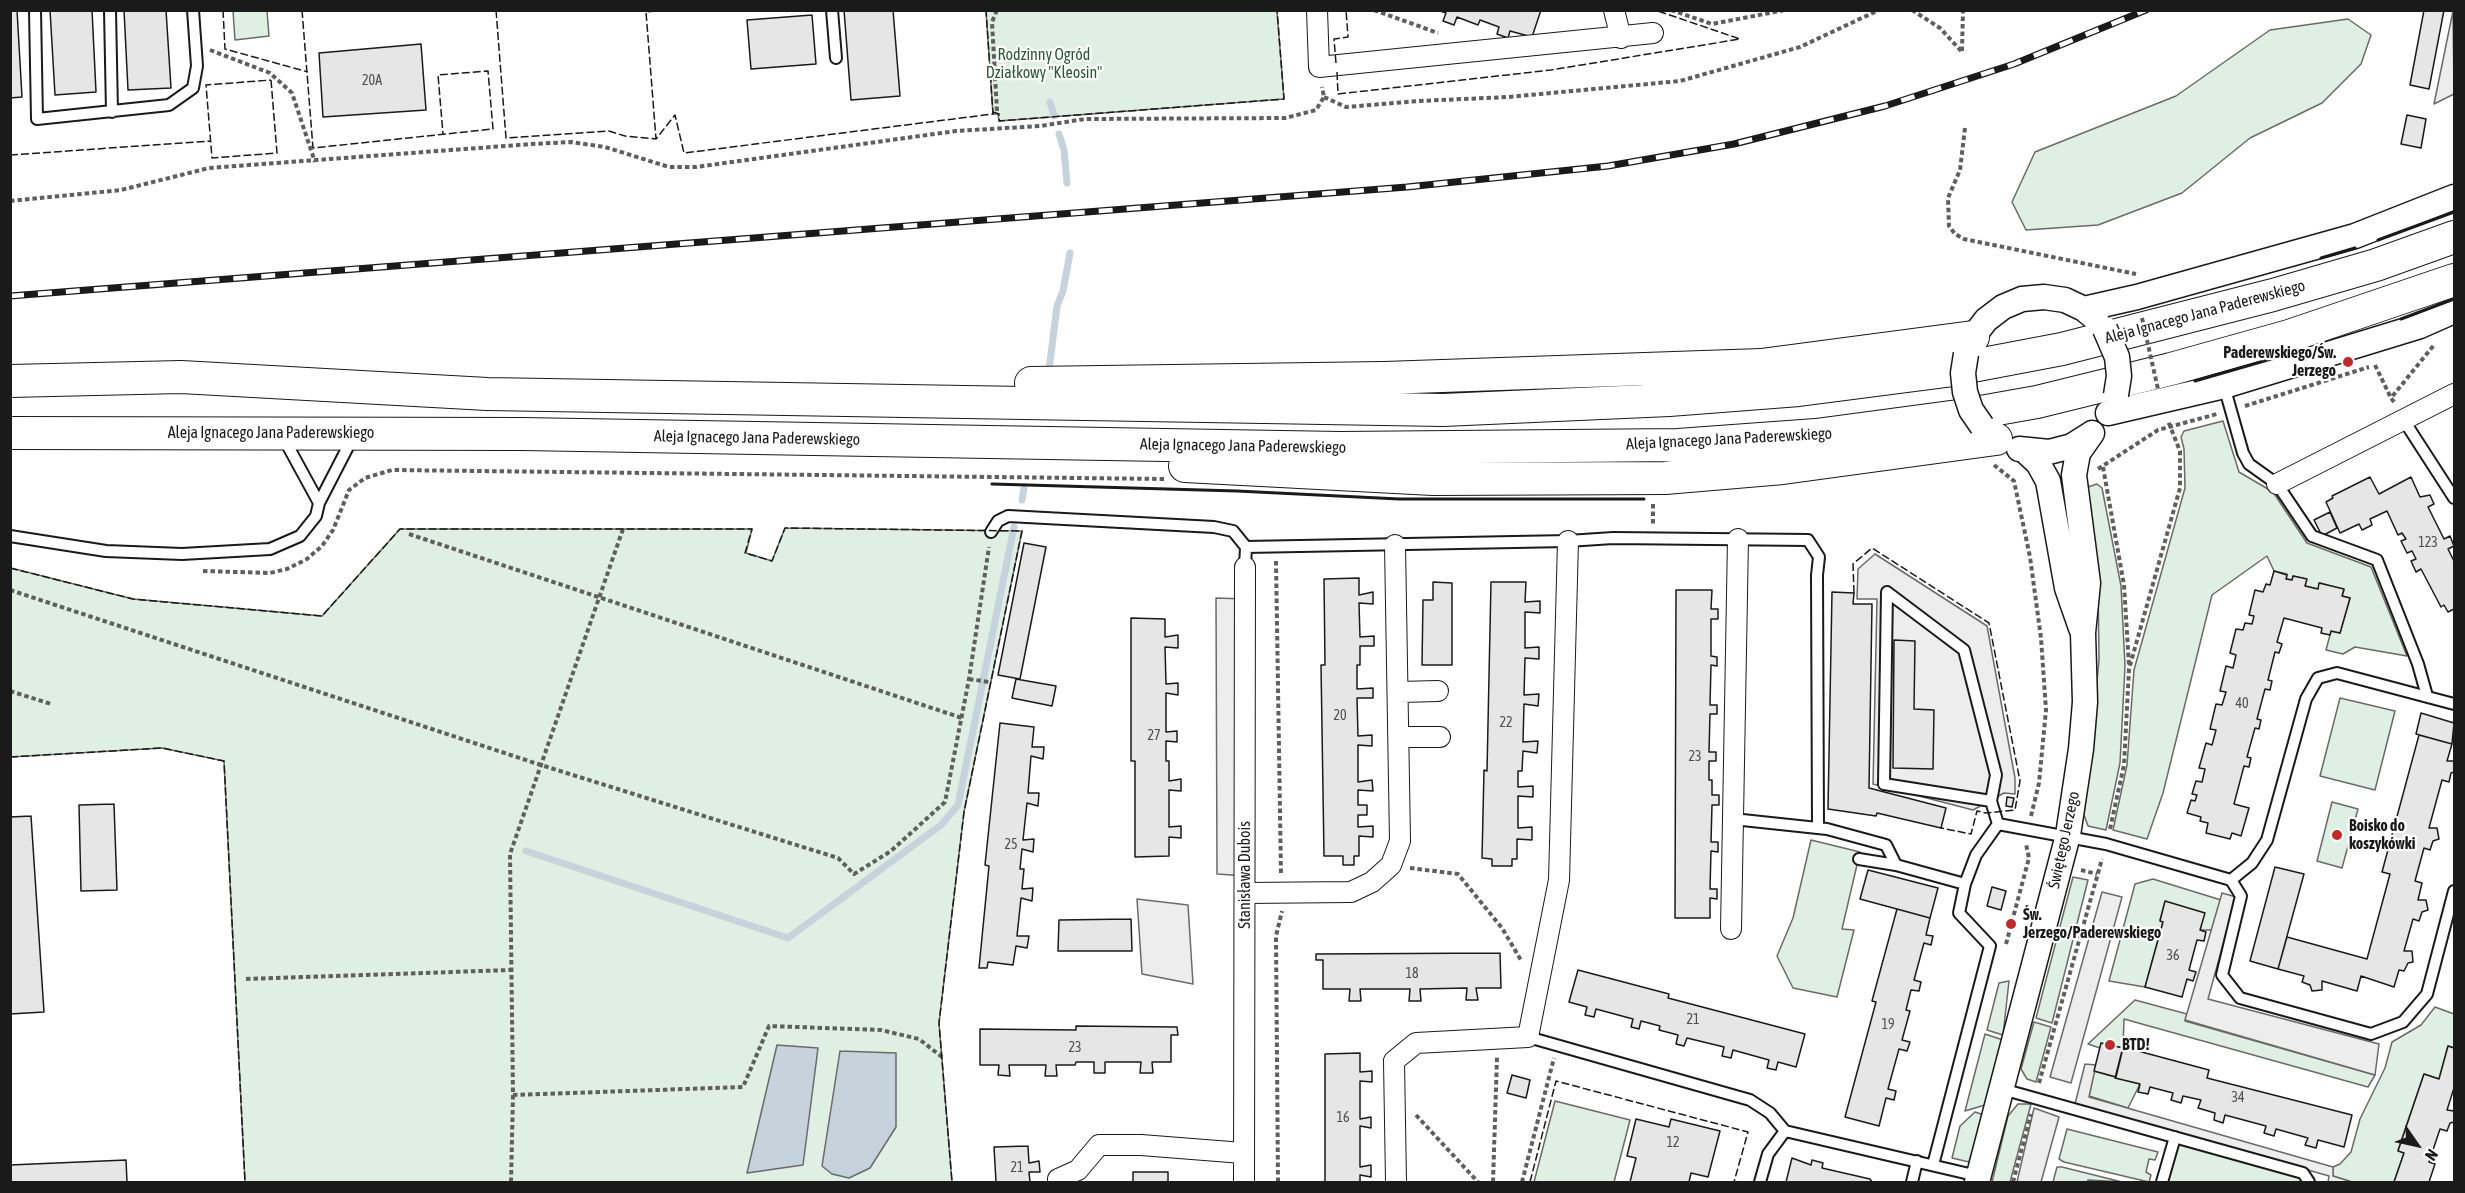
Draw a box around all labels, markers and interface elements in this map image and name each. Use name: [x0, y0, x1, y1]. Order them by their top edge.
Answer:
park label: Rodzinny Ogród Działkowy "Kleosin": [986, 45, 1102, 83]
house number: 20A: [362, 73, 382, 89]
street label: Aleja Ignacego Jana Paderewskiego: [2103, 276, 2307, 348]
place label: Paderewskiego/Św. Jerzego: [2223, 343, 2336, 381]
marker: Paderewskiego/Św. Jerzego: [2341, 355, 2355, 369]
street label: Aleja Ignacego Jana Paderewskiego: [168, 423, 374, 443]
street label: Aleja Ignacego Jana Paderewskiego: [1625, 424, 1833, 454]
street label: Aleja Ignacego Jana Paderewskiego: [654, 427, 860, 449]
street label: Aleja Ignacego Jana Paderewskiego: [1140, 435, 1346, 457]
house number: 123: [2418, 535, 2438, 551]
house number: 40: [2235, 696, 2249, 712]
house number: 20: [1333, 708, 1347, 724]
house number: 22: [1499, 715, 1513, 731]
house number: 27: [1147, 728, 1161, 744]
house number: 23: [1688, 749, 1702, 765]
street label: Świętego Jerzego: [2044, 790, 2084, 890]
place label: Boisko do koszykówki: [2349, 816, 2416, 854]
street label: Stanisława Dubois: [1235, 821, 1255, 929]
marker: Boisko do koszykówki: [2330, 828, 2344, 842]
house number: 25: [1004, 837, 1018, 853]
place label: Św. Jerzego/Paderewskiego: [2023, 905, 2161, 943]
marker: Św. Jerzego/Paderewskiego: [2004, 917, 2018, 931]
house number: 36: [2166, 948, 2180, 964]
house number: 18: [1405, 966, 1419, 982]
house number: 21: [1686, 1012, 1700, 1028]
house number: 19: [1881, 1017, 1895, 1033]
place label: BTD!: [2122, 1035, 2150, 1055]
marker: BTD!: [2103, 1038, 2117, 1052]
house number: 23: [1068, 1040, 1082, 1056]
house number: 34: [2231, 1090, 2245, 1106]
house number: 16: [1336, 1110, 1350, 1126]
north arrow: [2387, 1115, 2447, 1175]
house number: 12: [1666, 1135, 1680, 1151]
text: N: [2422, 1146, 2442, 1164]
house number: 21: [1010, 1160, 1024, 1176]

